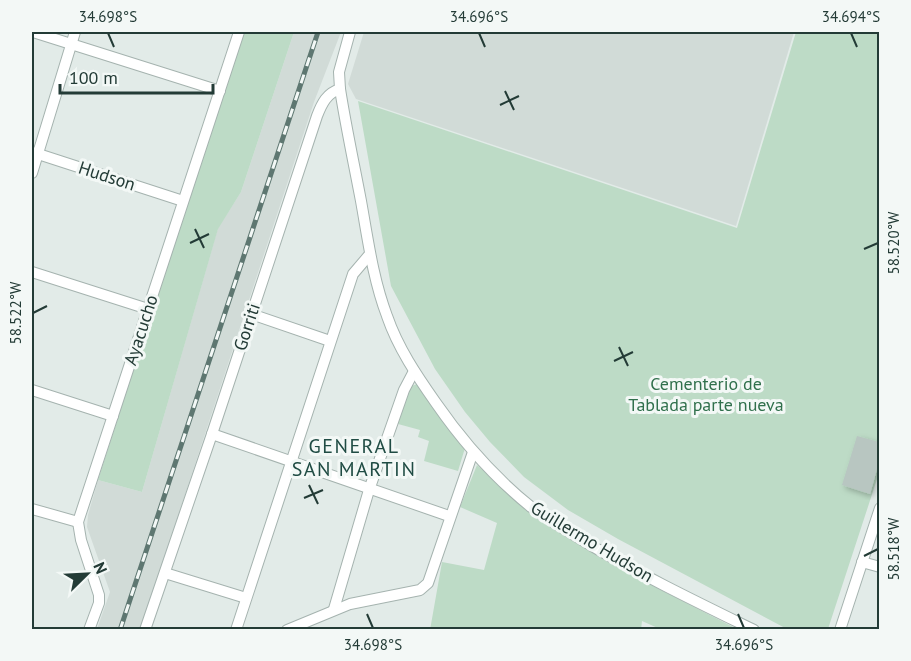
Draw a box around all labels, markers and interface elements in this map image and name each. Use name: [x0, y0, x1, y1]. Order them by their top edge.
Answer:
text: 34.698°S: [79, 7, 137, 26]
text: 34.696°S: [450, 7, 508, 26]
text: 34.694°S: [822, 7, 880, 26]
scale bar: [60, 57, 213, 95]
text: 100 m: [69, 66, 118, 89]
street label: Hudson: [76, 156, 139, 196]
text: 58.520°W: [884, 211, 903, 274]
text: 58.522°W: [6, 281, 25, 344]
street label: Ayacucho: [118, 292, 163, 368]
street label: Gorriti: [228, 300, 265, 354]
park label: Cementerio de Tablada parte nueva: [628, 372, 784, 416]
district label: GENERAL SAN MARTIN: [292, 433, 416, 482]
street label: Guillermo Hudson: [527, 496, 658, 587]
text: 58.518°W: [884, 517, 903, 580]
north arrow: [57, 544, 117, 604]
text: N: [89, 559, 112, 577]
text: 34.698°S: [344, 635, 402, 654]
text: 34.696°S: [715, 635, 773, 654]

